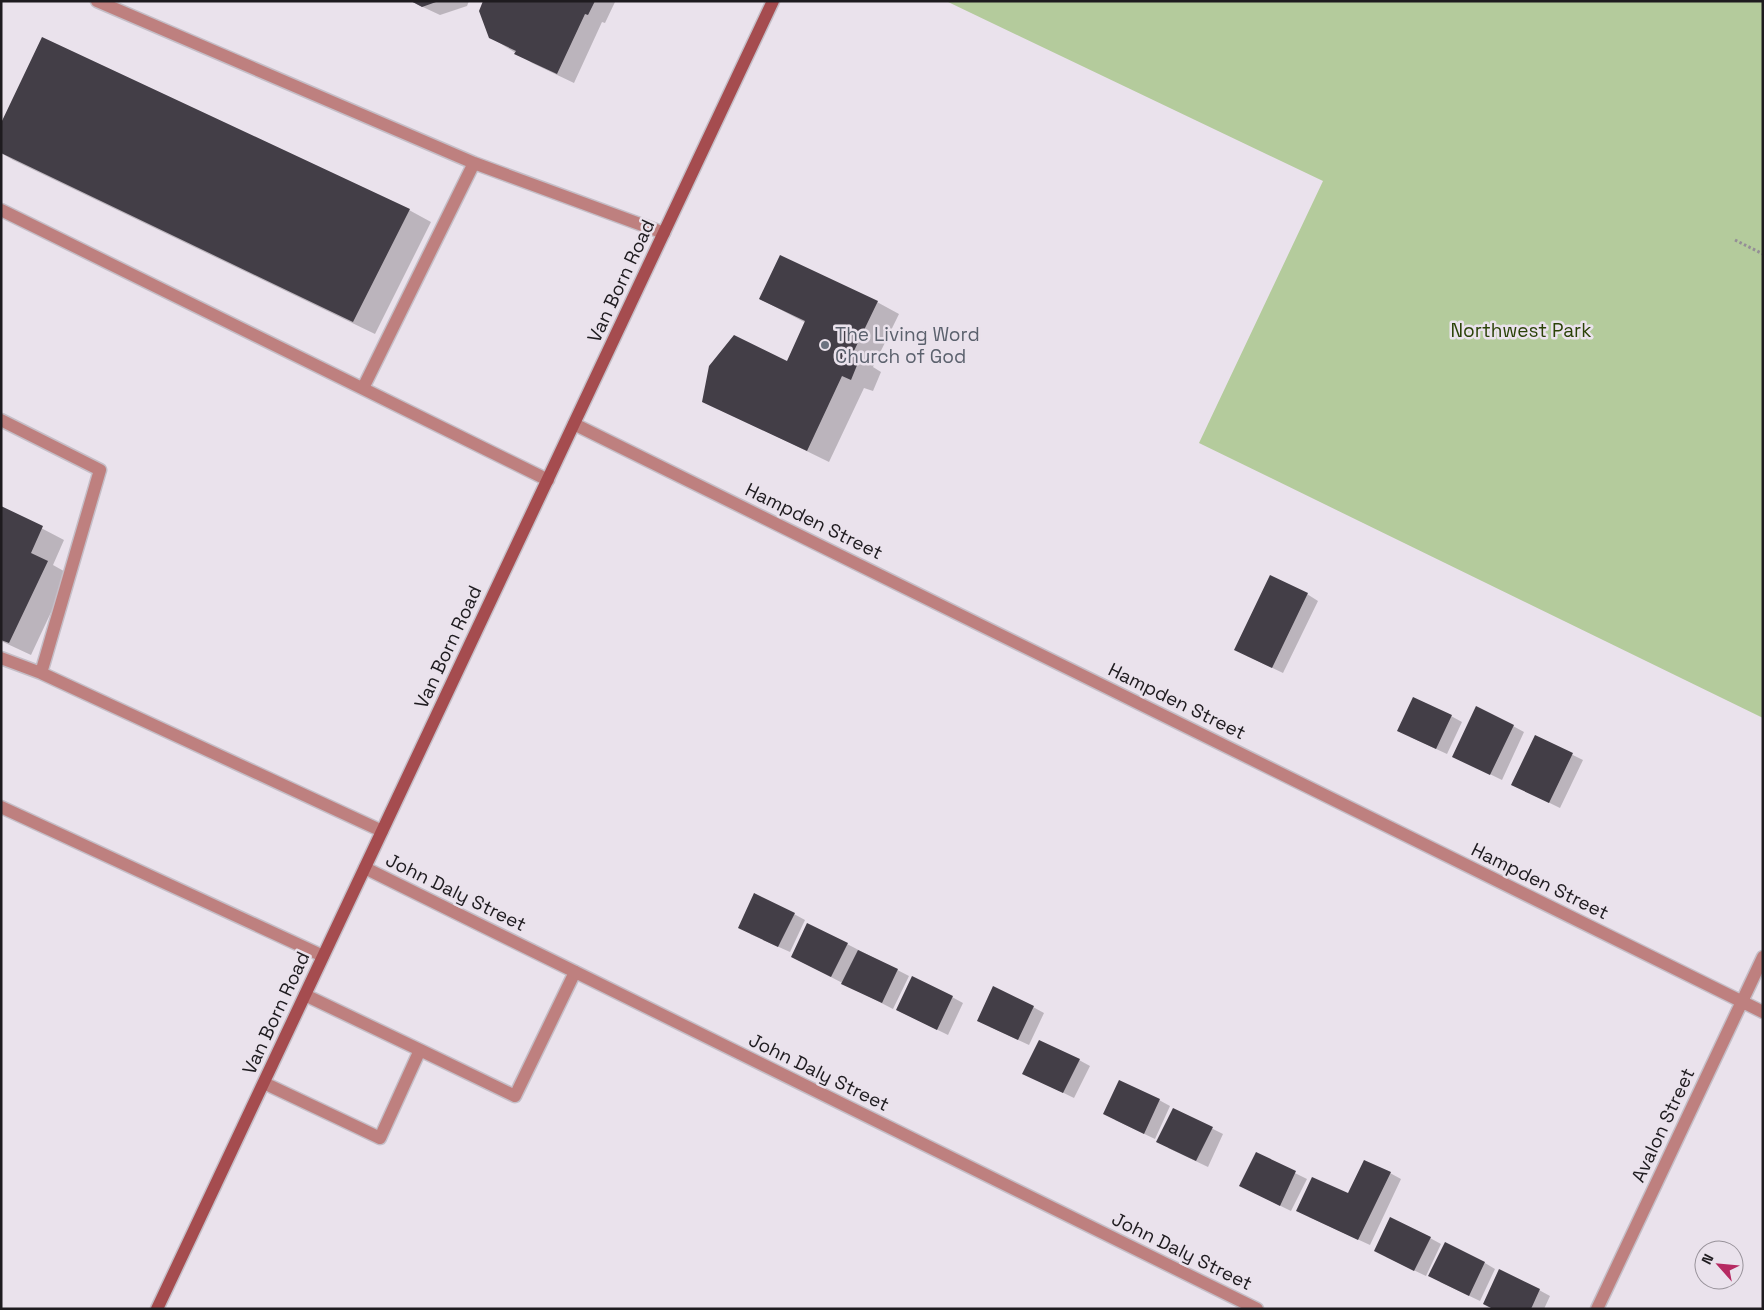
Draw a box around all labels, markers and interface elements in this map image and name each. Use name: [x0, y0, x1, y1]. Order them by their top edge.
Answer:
street label: Van Born Road: [582, 215, 660, 347]
park label: Northwest Park: [1450, 318, 1592, 343]
place label: The Living Word Church of God: [835, 322, 980, 369]
marker: The Living Word Church of God: [819, 339, 831, 351]
street label: Hampden Street: [741, 477, 887, 565]
street label: Van Born Road: [409, 581, 487, 713]
street label: Hampden Street: [1104, 657, 1250, 745]
street label: Hampden Street: [1467, 837, 1613, 925]
street label: John Daly Street: [382, 847, 530, 937]
street label: Van Born Road: [237, 947, 315, 1079]
street label: John Daly Street: [745, 1027, 893, 1117]
street label: Avalon Street: [1626, 1064, 1700, 1186]
street label: John Daly Street: [1108, 1206, 1256, 1296]
north arrow: [1694, 1240, 1744, 1290]
text: N: [1697, 1251, 1718, 1267]

